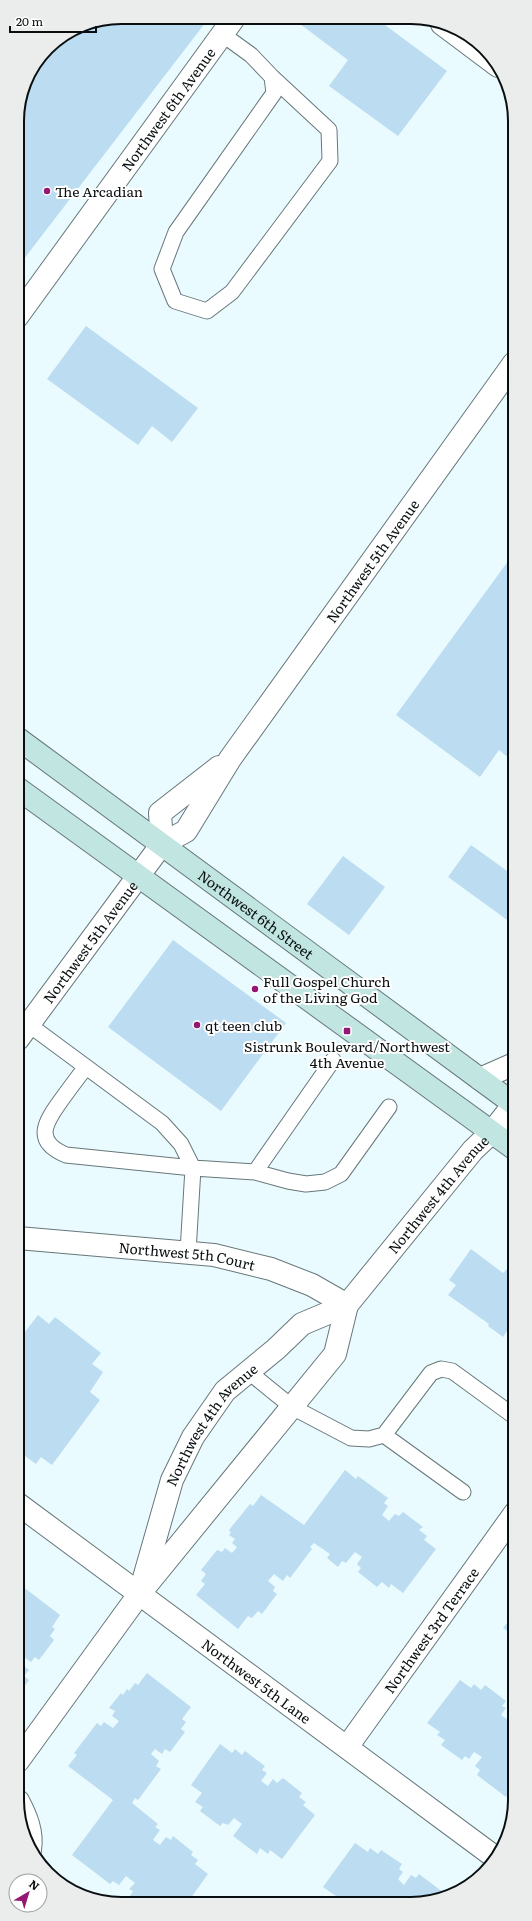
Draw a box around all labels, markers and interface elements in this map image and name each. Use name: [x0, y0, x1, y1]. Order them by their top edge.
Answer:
scale bar: [10, 8, 96, 34]
text: 20 m: [16, 12, 43, 30]
street label: Northwest 6th Avenue: [116, 43, 220, 175]
place label: The Arcadian: [55, 181, 143, 201]
marker: The Arcadian: [42, 186, 52, 196]
street label: Northwest 5th Avenue: [321, 495, 423, 627]
street label: Northwest 6th Street: [194, 865, 318, 964]
street label: Northwest 5th Avenue: [38, 876, 142, 1007]
place label: Full Gospel Church of the Living God: [263, 971, 390, 1007]
marker: Full Gospel Church of the Living God: [250, 984, 260, 994]
place label: qt teen club: [205, 1015, 282, 1035]
marker: qt teen club: [192, 1020, 202, 1030]
marker: Sistrunk Boulevard/Northwest 4th Avenue: [342, 1026, 352, 1036]
place label: Sistrunk Boulevard/Northwest 4th Avenue: [244, 1036, 450, 1072]
street label: Northwest 4th Avenue: [383, 1130, 493, 1258]
street label: Northwest 5th Court: [118, 1237, 258, 1275]
street label: Northwest 4th Avenue: [161, 1358, 262, 1489]
street label: Northwest 3rd Terrace: [379, 1563, 483, 1697]
street label: Northwest 5th Lane: [198, 1634, 315, 1728]
north arrow: [8, 1873, 48, 1913]
text: N: [26, 1875, 43, 1893]

